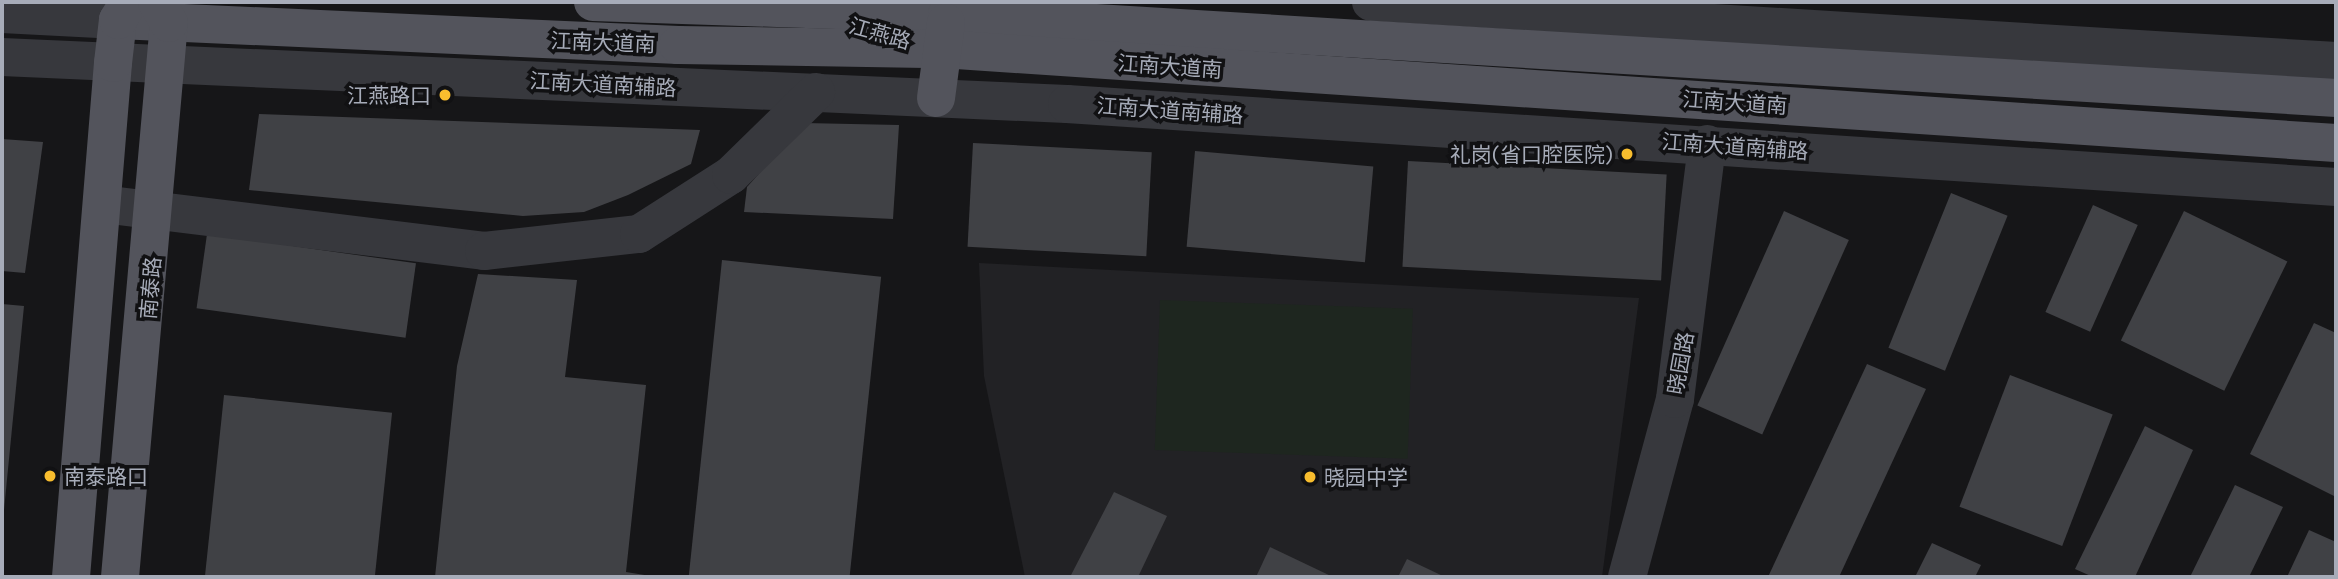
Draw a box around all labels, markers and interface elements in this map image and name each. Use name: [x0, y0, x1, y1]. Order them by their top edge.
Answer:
street label: 江燕路: [846, 12, 914, 54]
street label: 江南大道南: [550, 28, 656, 56]
street label: 江南大道南: [1117, 50, 1223, 82]
street label: 江南大道南辅路: [529, 68, 677, 100]
place label: 江燕路口: [347, 82, 431, 108]
street label: 江南大道南: [1682, 86, 1788, 118]
marker: 江燕路口: [437, 87, 453, 103]
street label: 江南大道南辅路: [1096, 92, 1244, 128]
street label: 江南大道南辅路: [1661, 128, 1809, 164]
place label: 礼岗(省口腔医院): [1450, 141, 1613, 167]
marker: 礼岗(省口腔医院): [1619, 146, 1635, 162]
street label: 南泰路: [135, 256, 165, 320]
street label: 晓园路: [1662, 330, 1698, 396]
place label: 南泰路口: [64, 463, 148, 489]
place label: 晓园中学: [1324, 464, 1408, 490]
marker: 南泰路口: [42, 468, 58, 484]
marker: 晓园中学: [1302, 469, 1318, 485]

